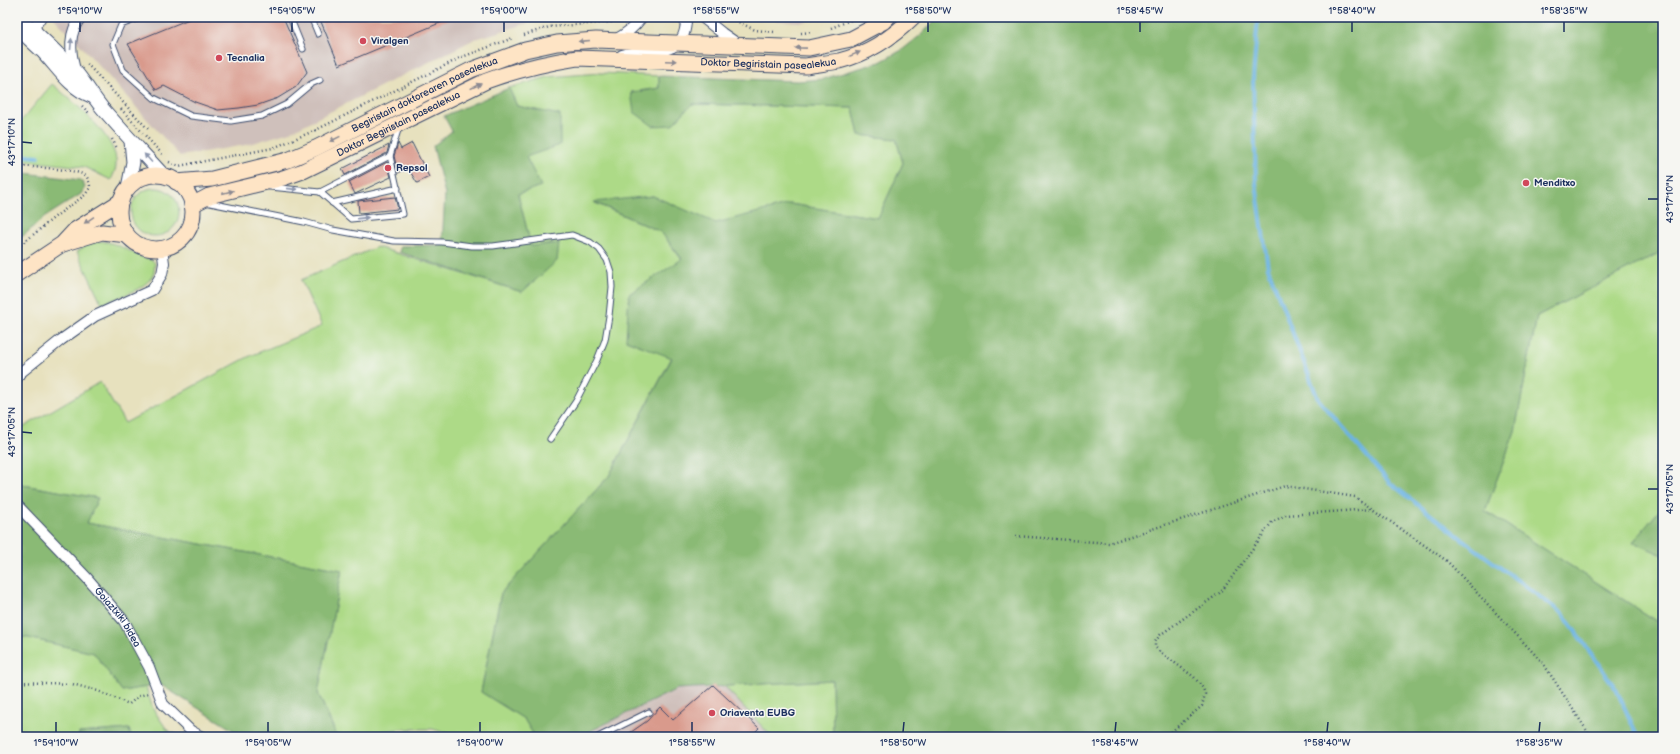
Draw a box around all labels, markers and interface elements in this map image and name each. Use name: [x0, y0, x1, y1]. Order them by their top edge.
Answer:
text: 1°59'10"W: [58, 5, 102, 17]
text: 1°59'05"W: [269, 5, 315, 17]
text: 1°59'00"W: [481, 5, 527, 17]
text: 1°58'55"W: [693, 5, 739, 17]
text: 1°58'50"W: [905, 5, 951, 17]
text: 1°58'45"W: [1117, 5, 1163, 17]
text: 1°58'40"W: [1328, 5, 1376, 17]
text: 1°58'35"W: [1541, 5, 1588, 17]
place label: Viralgen: [371, 35, 409, 47]
marker: Viralgen: [358, 36, 368, 46]
one-way arrow: [68, 38, 75, 50]
one-way arrow: [578, 38, 590, 45]
one-way arrow: [794, 45, 807, 51]
one-way arrow: [850, 51, 862, 57]
place label: Tecnalia: [227, 52, 265, 64]
marker: Tecnalia: [214, 53, 224, 63]
street label: Begiristain doktorearen pasealekua: [350, 55, 500, 135]
street label: Doktor Begiristain pasealekua: [700, 56, 837, 72]
one-way arrow: [665, 58, 677, 65]
one-way arrow: [470, 83, 481, 89]
street label: Doktor Begiristain pasealekua: [335, 88, 462, 159]
text: 43°17'10"N: [6, 118, 18, 166]
one-way arrow: [329, 136, 341, 142]
one-way arrow: [143, 153, 153, 163]
place label: Repsol: [396, 162, 427, 174]
marker: Repsol: [383, 163, 393, 173]
text: 43°17'10"N: [1664, 175, 1676, 223]
place label: Menditxo: [1534, 177, 1576, 189]
marker: Menditxo: [1521, 178, 1531, 188]
one-way arrow: [286, 186, 298, 193]
one-way arrow: [222, 189, 234, 195]
one-way arrow: [357, 215, 369, 221]
one-way arrow: [84, 216, 94, 224]
text: 43°17'05"N: [6, 407, 18, 457]
text: 43°17'05"N: [1664, 464, 1676, 514]
street label: Goiaztxiki bidea: [92, 585, 143, 649]
place label: Oriaventa EUBG: [720, 707, 796, 719]
marker: Oriaventa EUBG: [707, 708, 717, 718]
text: 1°59'10"W: [34, 737, 78, 749]
text: 1°59'05"W: [245, 737, 291, 749]
text: 1°59'00"W: [457, 737, 503, 749]
text: 1°58'55"W: [669, 737, 715, 749]
text: 1°58'50"W: [880, 737, 926, 749]
text: 1°58'45"W: [1092, 737, 1138, 749]
text: 1°58'40"W: [1303, 737, 1351, 749]
text: 1°58'35"W: [1516, 737, 1563, 749]

